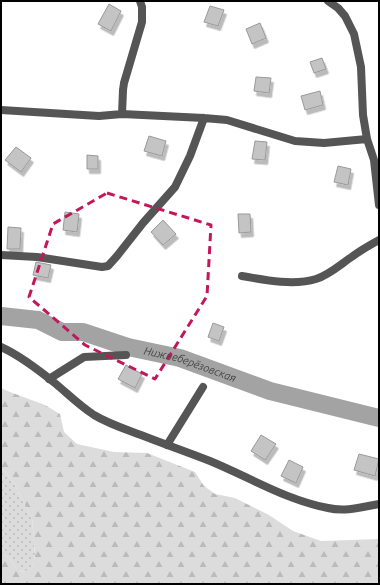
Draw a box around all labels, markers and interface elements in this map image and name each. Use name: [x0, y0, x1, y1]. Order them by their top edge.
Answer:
water label: Нижнеберёзовская: [143, 345, 238, 384]

